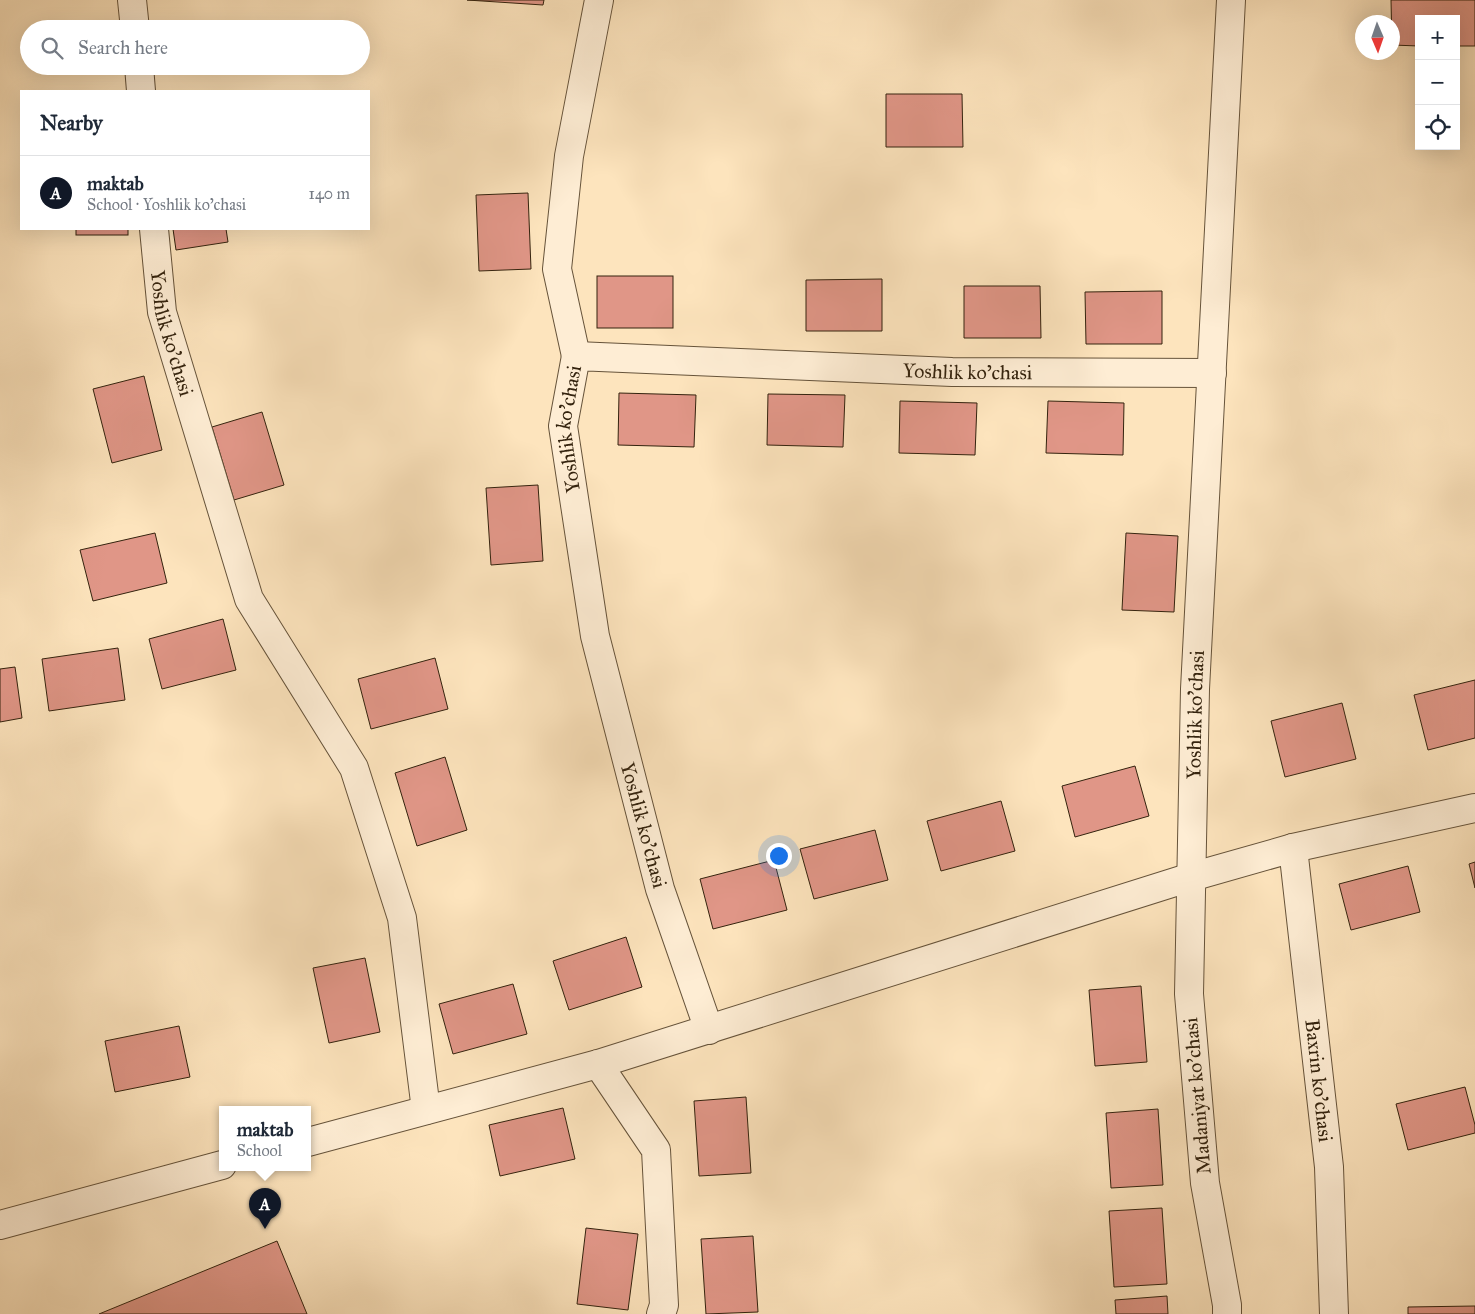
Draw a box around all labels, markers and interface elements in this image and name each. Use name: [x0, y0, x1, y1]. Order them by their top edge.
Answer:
north arrow: [1355, 15, 1400, 60]
map controls: [1415, 15, 1460, 150]
button: +: [1415, 15, 1460, 60]
search box: [20, 20, 370, 75]
icon: search: [38, 34, 66, 62]
text: Search here: [78, 36, 168, 59]
button: −: [1415, 60, 1460, 105]
button: locate: [1415, 105, 1460, 150]
text: Nearby: [40, 110, 103, 136]
text: maktab: [87, 172, 144, 195]
text: A: [51, 184, 61, 203]
text: 140 m: [309, 184, 350, 203]
text: School · Yoshlik ko'chasi: [87, 195, 246, 214]
street label: Yoshlik ko'chasi: [146, 269, 199, 400]
street label: Yoshlik ko'chasi: [902, 358, 1033, 384]
street label: Yoshlik ko'chasi: [551, 363, 586, 495]
street label: Yoshlik ko'chasi: [1181, 649, 1209, 780]
street label: Yoshlik ko'chasi: [616, 759, 672, 891]
your location: [766, 843, 792, 869]
street label: Madaniyat ko'chasi: [1178, 1016, 1216, 1175]
street label: Baxrin ko'chasi: [1300, 1018, 1338, 1144]
popup: [219, 1106, 311, 1171]
text: maktab: [237, 1118, 293, 1141]
text: School: [237, 1141, 282, 1160]
pin: A: [249, 1188, 281, 1229]

